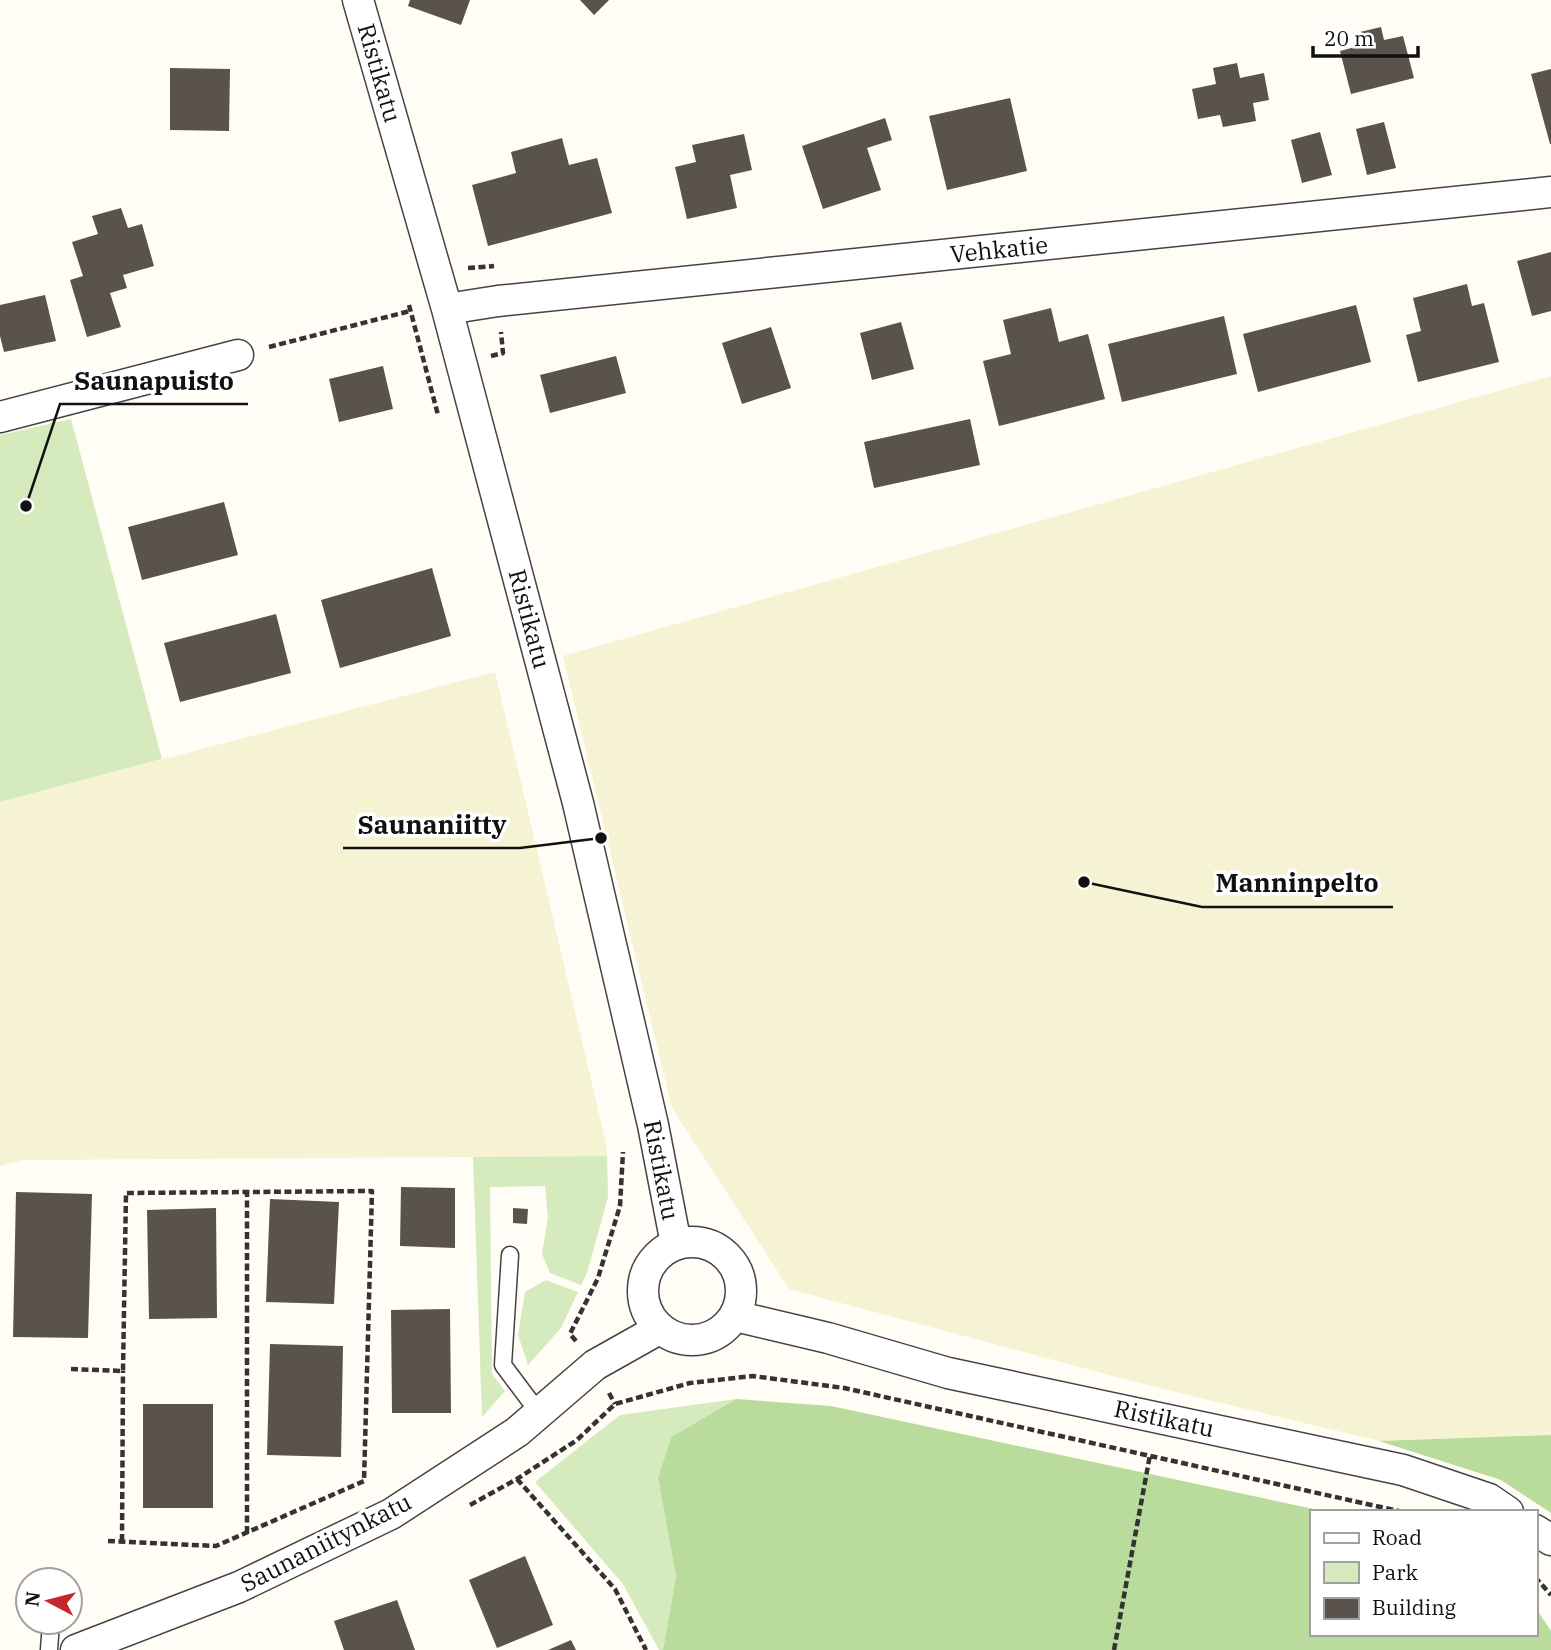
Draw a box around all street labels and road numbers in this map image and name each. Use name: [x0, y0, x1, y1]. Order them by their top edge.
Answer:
street label: Ristikatu: [351, 20, 409, 126]
street label: Vehkatie: [948, 228, 1049, 270]
street label: Ristikatu: [501, 566, 559, 672]
street label: Ristikatu: [637, 1117, 687, 1223]
street label: Ristikatu: [1111, 1392, 1217, 1444]
street label: Saunaniitynkatu: [235, 1485, 417, 1599]

